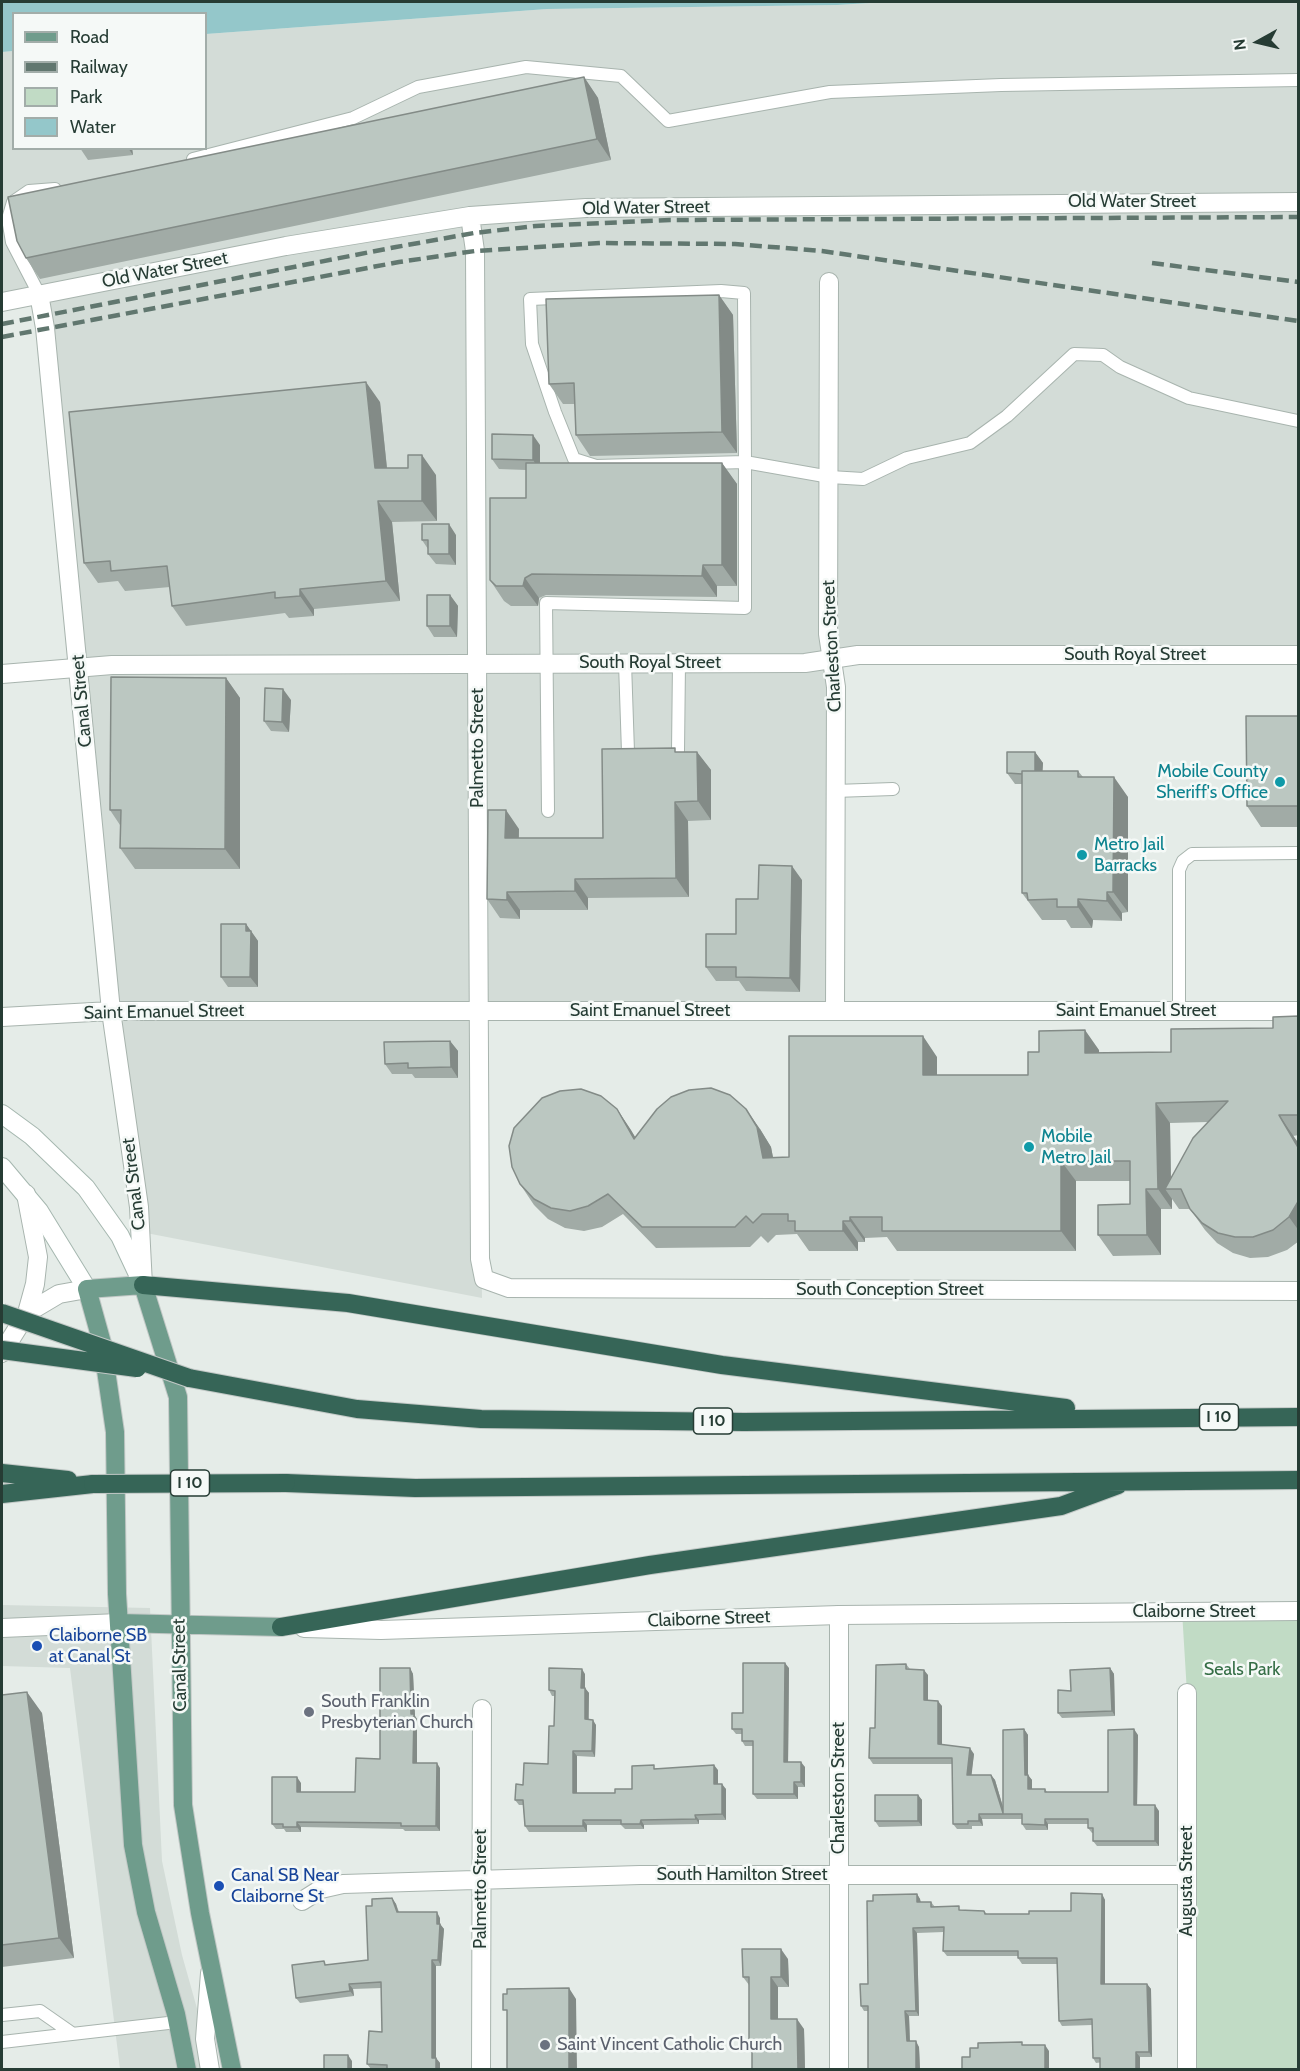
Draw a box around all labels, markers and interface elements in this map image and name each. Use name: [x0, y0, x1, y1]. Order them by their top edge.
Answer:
legend: [12, 12, 207, 150]
north arrow: [1228, 12, 1288, 72]
text: Road: [70, 26, 109, 48]
text: N: [1229, 38, 1250, 51]
text: Railway: [70, 56, 128, 78]
text: Park: [70, 86, 102, 108]
text: Water: [70, 116, 116, 138]
street label: Old Water Street: [1068, 191, 1196, 213]
street label: Old Water Street: [582, 196, 710, 220]
street label: Old Water Street: [100, 247, 230, 293]
street label: Charleston Street: [818, 579, 846, 713]
street label: South Royal Street: [1064, 644, 1206, 666]
street label: South Royal Street: [579, 652, 721, 674]
street label: Canal Street: [67, 654, 97, 748]
street label: Palmetto Street: [467, 688, 489, 808]
place label: Mobile County Sheriff's Office: [1156, 761, 1268, 804]
marker: Mobile County Sheriff's Office: [1273, 775, 1287, 789]
place label: Metro Jail Barracks: [1094, 834, 1164, 876]
marker: Metro Jail Barracks: [1075, 848, 1089, 862]
street label: Saint Emanuel Street: [84, 1000, 244, 1024]
street label: Saint Emanuel Street: [570, 1000, 730, 1022]
street label: Saint Emanuel Street: [1056, 1000, 1216, 1022]
place label: Mobile Metro Jail: [1041, 1126, 1111, 1168]
street label: Canal Street: [118, 1137, 150, 1231]
marker: Mobile Metro Jail: [1022, 1140, 1036, 1154]
street label: South Conception Street: [796, 1279, 984, 1301]
road number: I 10: [1200, 1404, 1238, 1430]
road number: I 10: [694, 1408, 732, 1434]
road number: I 10: [170, 1470, 210, 1496]
street label: Claiborne Street: [1133, 1601, 1255, 1623]
street label: Claiborne Street: [647, 1606, 771, 1632]
street label: Canal Street: [168, 1618, 192, 1712]
place label: Claiborne SB at Canal St: [49, 1625, 147, 1668]
marker: Claiborne SB at Canal St: [30, 1639, 44, 1653]
park label: Seals Park: [1204, 1659, 1280, 1681]
place label: South Franklin Presbyterian Church: [321, 1691, 473, 1734]
marker: South Franklin Presbyterian Church: [302, 1705, 316, 1719]
street label: Charleston Street: [828, 1722, 850, 1854]
street label: Augusta Street: [1176, 1825, 1198, 1937]
street label: Palmetto Street: [470, 1829, 492, 1949]
street label: South Hamilton Street: [657, 1864, 827, 1886]
place label: Canal SB Near Claiborne St: [231, 1865, 339, 1908]
marker: Canal SB Near Claiborne St: [212, 1879, 226, 1893]
place label: Saint Vincent Catholic Church: [557, 2034, 782, 2056]
marker: Saint Vincent Catholic Church: [538, 2038, 552, 2052]

